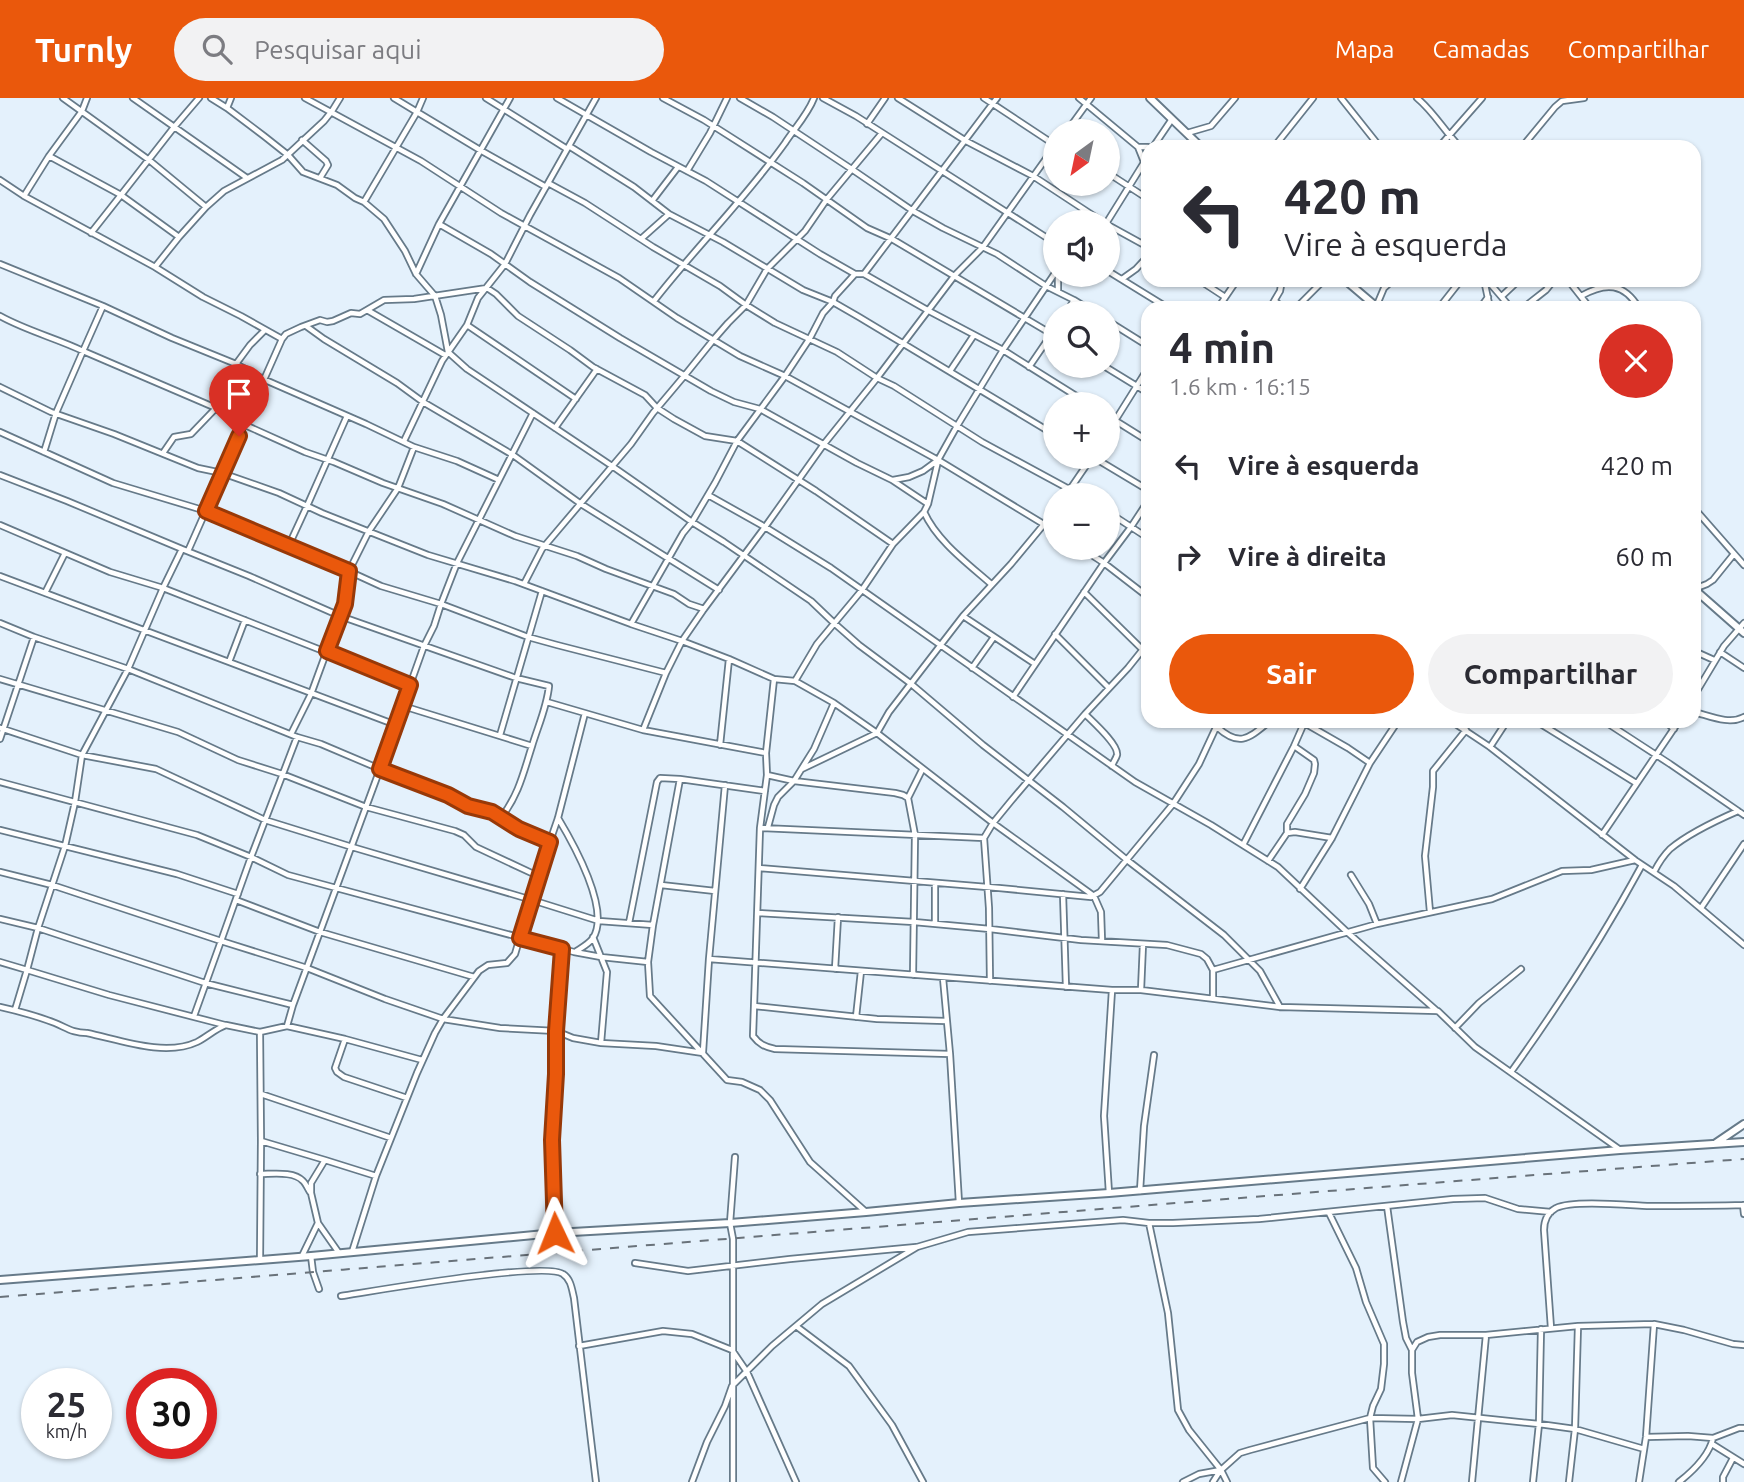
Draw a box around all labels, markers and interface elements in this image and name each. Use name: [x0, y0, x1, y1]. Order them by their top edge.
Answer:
search box: [174, 18, 664, 81]
icon: search: [198, 30, 236, 68]
text: Turnly: [35, 31, 132, 68]
text: Pesquisar aqui: [254, 35, 422, 64]
text: Mapa: [1335, 36, 1394, 63]
text: Camadas: [1432, 36, 1529, 63]
text: Compartilhar: [1567, 36, 1709, 63]
north arrow: [1043, 119, 1120, 196]
map controls: [1043, 119, 1120, 560]
icon: left: [1169, 168, 1260, 259]
text: 420 m: [1284, 168, 1421, 223]
button: sound: [1043, 210, 1120, 287]
text: Vire à esquerda: [1284, 226, 1507, 262]
button: search: [1043, 301, 1120, 378]
text: 4 min: [1169, 324, 1275, 371]
button: close: [1599, 324, 1673, 398]
pin: [209, 364, 269, 436]
text: 1.6 km · 16:15: [1169, 374, 1311, 399]
icon: arrive: [220, 375, 258, 413]
button: +: [1043, 392, 1120, 469]
icon: left: [1169, 447, 1207, 485]
text: Vire à esquerda: [1228, 451, 1419, 480]
text: 420 m: [1601, 451, 1673, 480]
button: −: [1043, 483, 1120, 560]
icon: right: [1169, 538, 1207, 576]
text: Vire à direita: [1228, 542, 1387, 571]
text: 60 m: [1615, 542, 1673, 571]
button: Sair: [1169, 634, 1414, 714]
button: Compartilhar: [1428, 634, 1673, 714]
position arrow: [518, 1196, 592, 1270]
speed limit sign: 30: [126, 1368, 217, 1459]
text: 25: [47, 1384, 86, 1424]
text: km/h: [46, 1421, 87, 1441]

